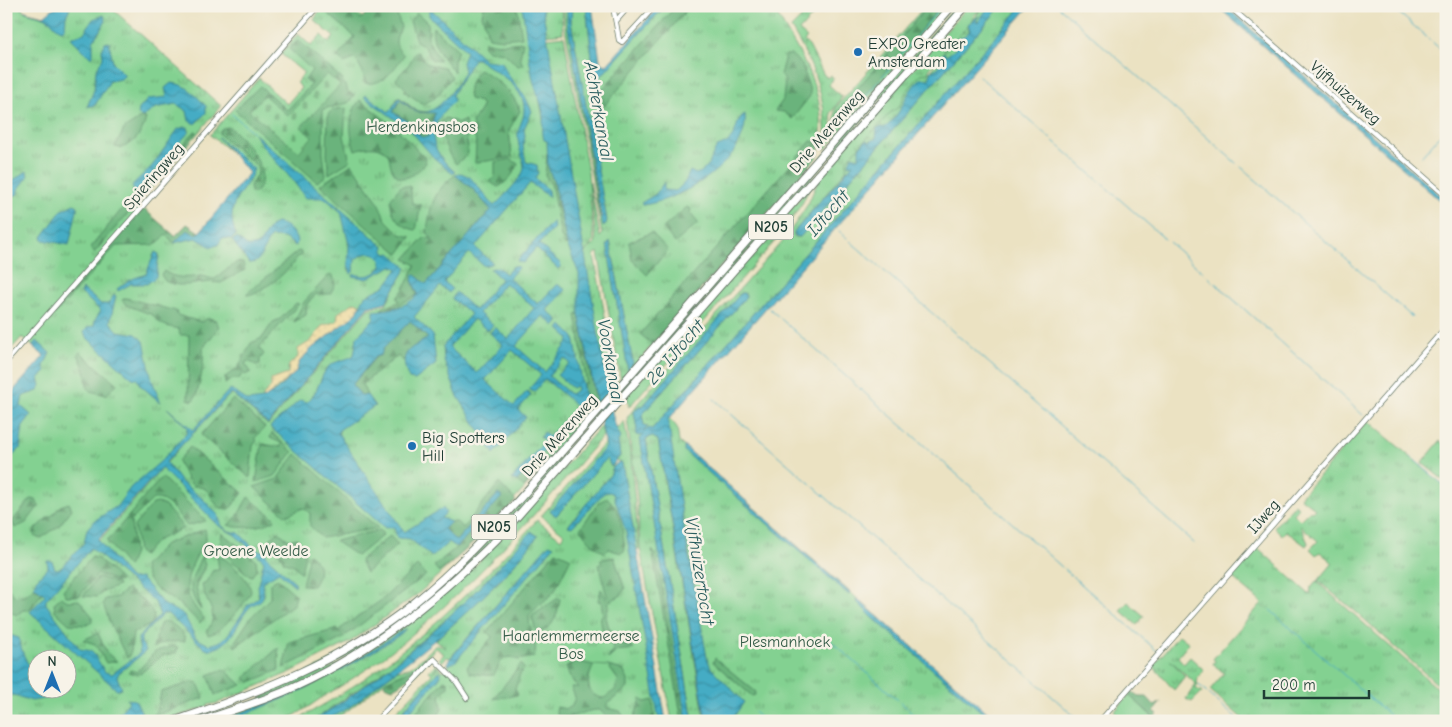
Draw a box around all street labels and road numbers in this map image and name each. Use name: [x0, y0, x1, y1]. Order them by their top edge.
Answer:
street label: Vijfhuizerweg: [1306, 57, 1384, 128]
street label: Drie Merenweg: [786, 87, 868, 177]
street label: Spieringweg: [120, 140, 187, 214]
road number: N205: [748, 214, 794, 240]
street label: Drie Merenweg: [518, 391, 601, 480]
street label: IJweg: [1244, 496, 1283, 537]
road number: N205: [472, 514, 516, 540]

